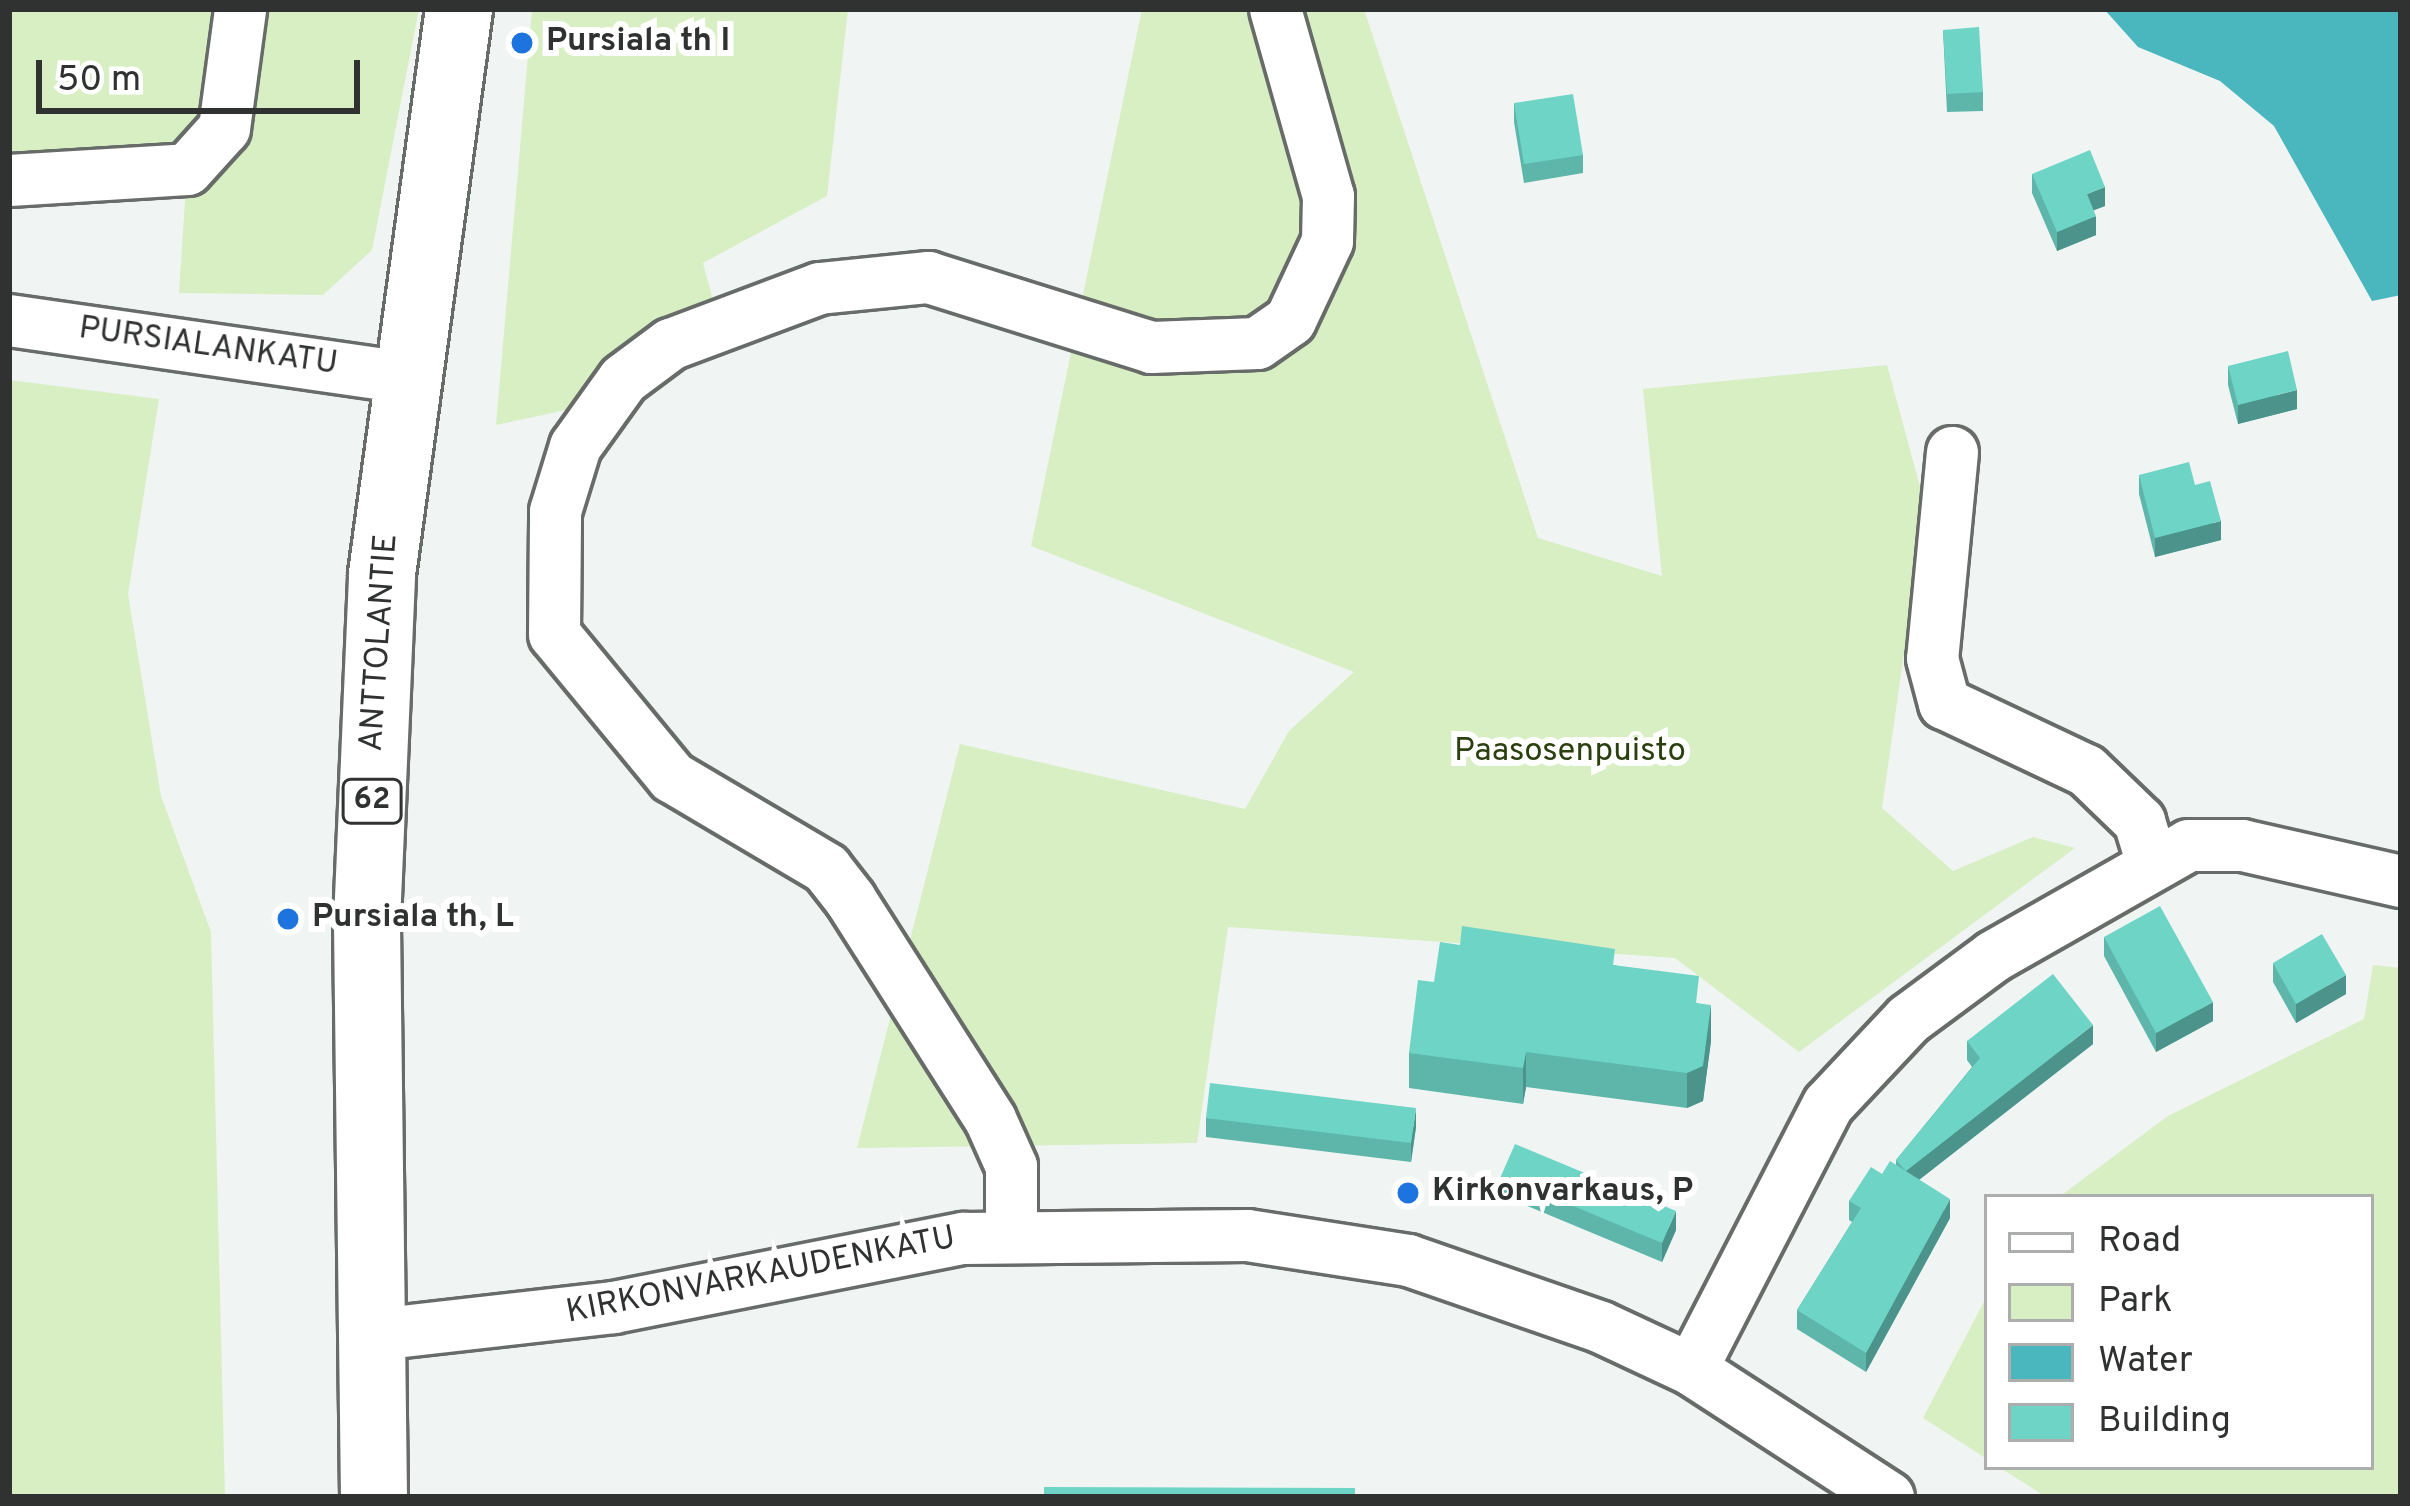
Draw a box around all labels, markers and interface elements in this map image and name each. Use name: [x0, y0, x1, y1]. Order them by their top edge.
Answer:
place label: Pursiala th I: [546, 23, 730, 63]
marker: Pursiala th I: [509, 30, 535, 56]
scale bar: [42, 36, 366, 110]
text: 50 m: [57, 58, 141, 104]
street label: PURSIALANKATU: [76, 310, 340, 386]
street label: ANTTOLANTIE: [354, 533, 408, 753]
park label: Paasosenpuisto: [1454, 733, 1686, 773]
road number: 62: [339, 777, 405, 825]
place label: Pursiala th, L: [312, 899, 514, 939]
marker: Pursiala th, L: [275, 906, 301, 932]
place label: Kirkonvarkaus, P: [1432, 1173, 1693, 1213]
marker: Kirkonvarkaus, P: [1395, 1180, 1421, 1206]
legend: [1984, 1194, 2374, 1470]
text: Road: [2098, 1219, 2181, 1265]
street label: KIRKONVARKAUDENKATU: [563, 1220, 959, 1334]
text: Park: [2098, 1279, 2172, 1325]
text: Water: [2098, 1339, 2193, 1385]
text: Building: [2098, 1399, 2231, 1445]

